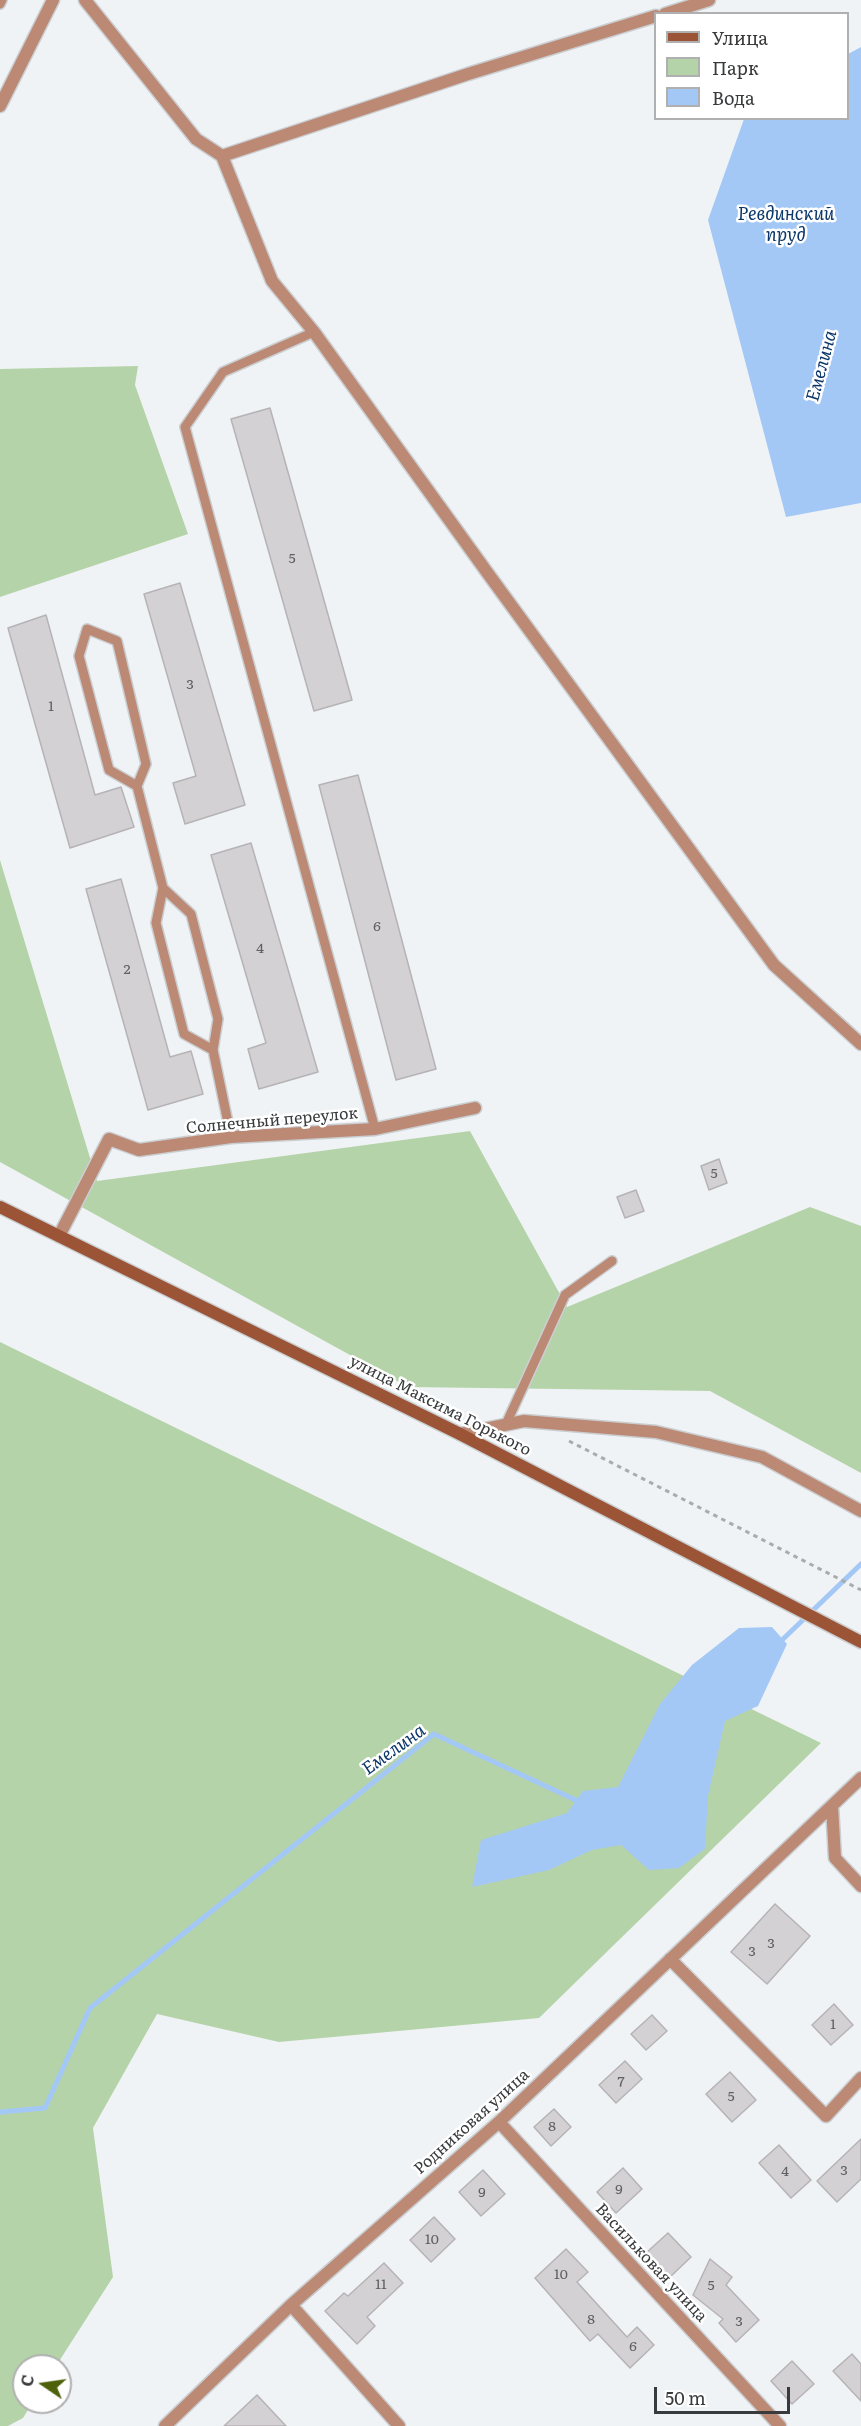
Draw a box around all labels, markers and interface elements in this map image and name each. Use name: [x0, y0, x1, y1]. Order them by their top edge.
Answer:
legend: [654, 12, 849, 120]
text: Улица: [712, 24, 768, 51]
text: Парк: [712, 54, 759, 81]
text: Вода: [712, 84, 755, 111]
water label: Ревдинский пруд: [737, 204, 835, 246]
water label: Емелина: [802, 328, 842, 404]
house number: 5: [288, 551, 296, 567]
house number: 3: [186, 677, 194, 693]
house number: 1: [48, 699, 54, 715]
house number: 6: [373, 919, 381, 935]
house number: 4: [256, 941, 264, 957]
house number: 2: [123, 962, 131, 978]
street label: Солнечный переулок: [185, 1104, 359, 1138]
house number: 5: [710, 1166, 718, 1182]
street label: улица Максима Горького: [346, 1352, 534, 1460]
water label: Емелина: [358, 1720, 430, 1780]
house number: 3: [767, 1936, 775, 1952]
house number: 3: [748, 1944, 756, 1960]
house number: 1: [830, 2017, 836, 2033]
street label: Родниковая улица: [411, 2065, 533, 2179]
house number: 7: [617, 2074, 625, 2090]
house number: 5: [727, 2089, 735, 2105]
house number: 8: [548, 2119, 556, 2135]
house number: 3: [840, 2163, 848, 2179]
house number: 4: [781, 2164, 789, 2180]
house number: 9: [615, 2182, 623, 2198]
house number: 9: [478, 2185, 486, 2201]
street label: Васильковая улица: [591, 2200, 711, 2326]
house number: 10: [425, 2232, 439, 2248]
house number: 10: [554, 2267, 568, 2283]
house number: 11: [375, 2277, 387, 2293]
house number: 5: [707, 2278, 715, 2294]
house number: 8: [587, 2312, 595, 2328]
house number: 3: [735, 2314, 743, 2330]
house number: 6: [629, 2339, 637, 2355]
north arrow: [12, 2354, 72, 2414]
text: С: [13, 2372, 39, 2389]
scale bar: [657, 2375, 794, 2413]
text: 50 m: [665, 2384, 706, 2411]

